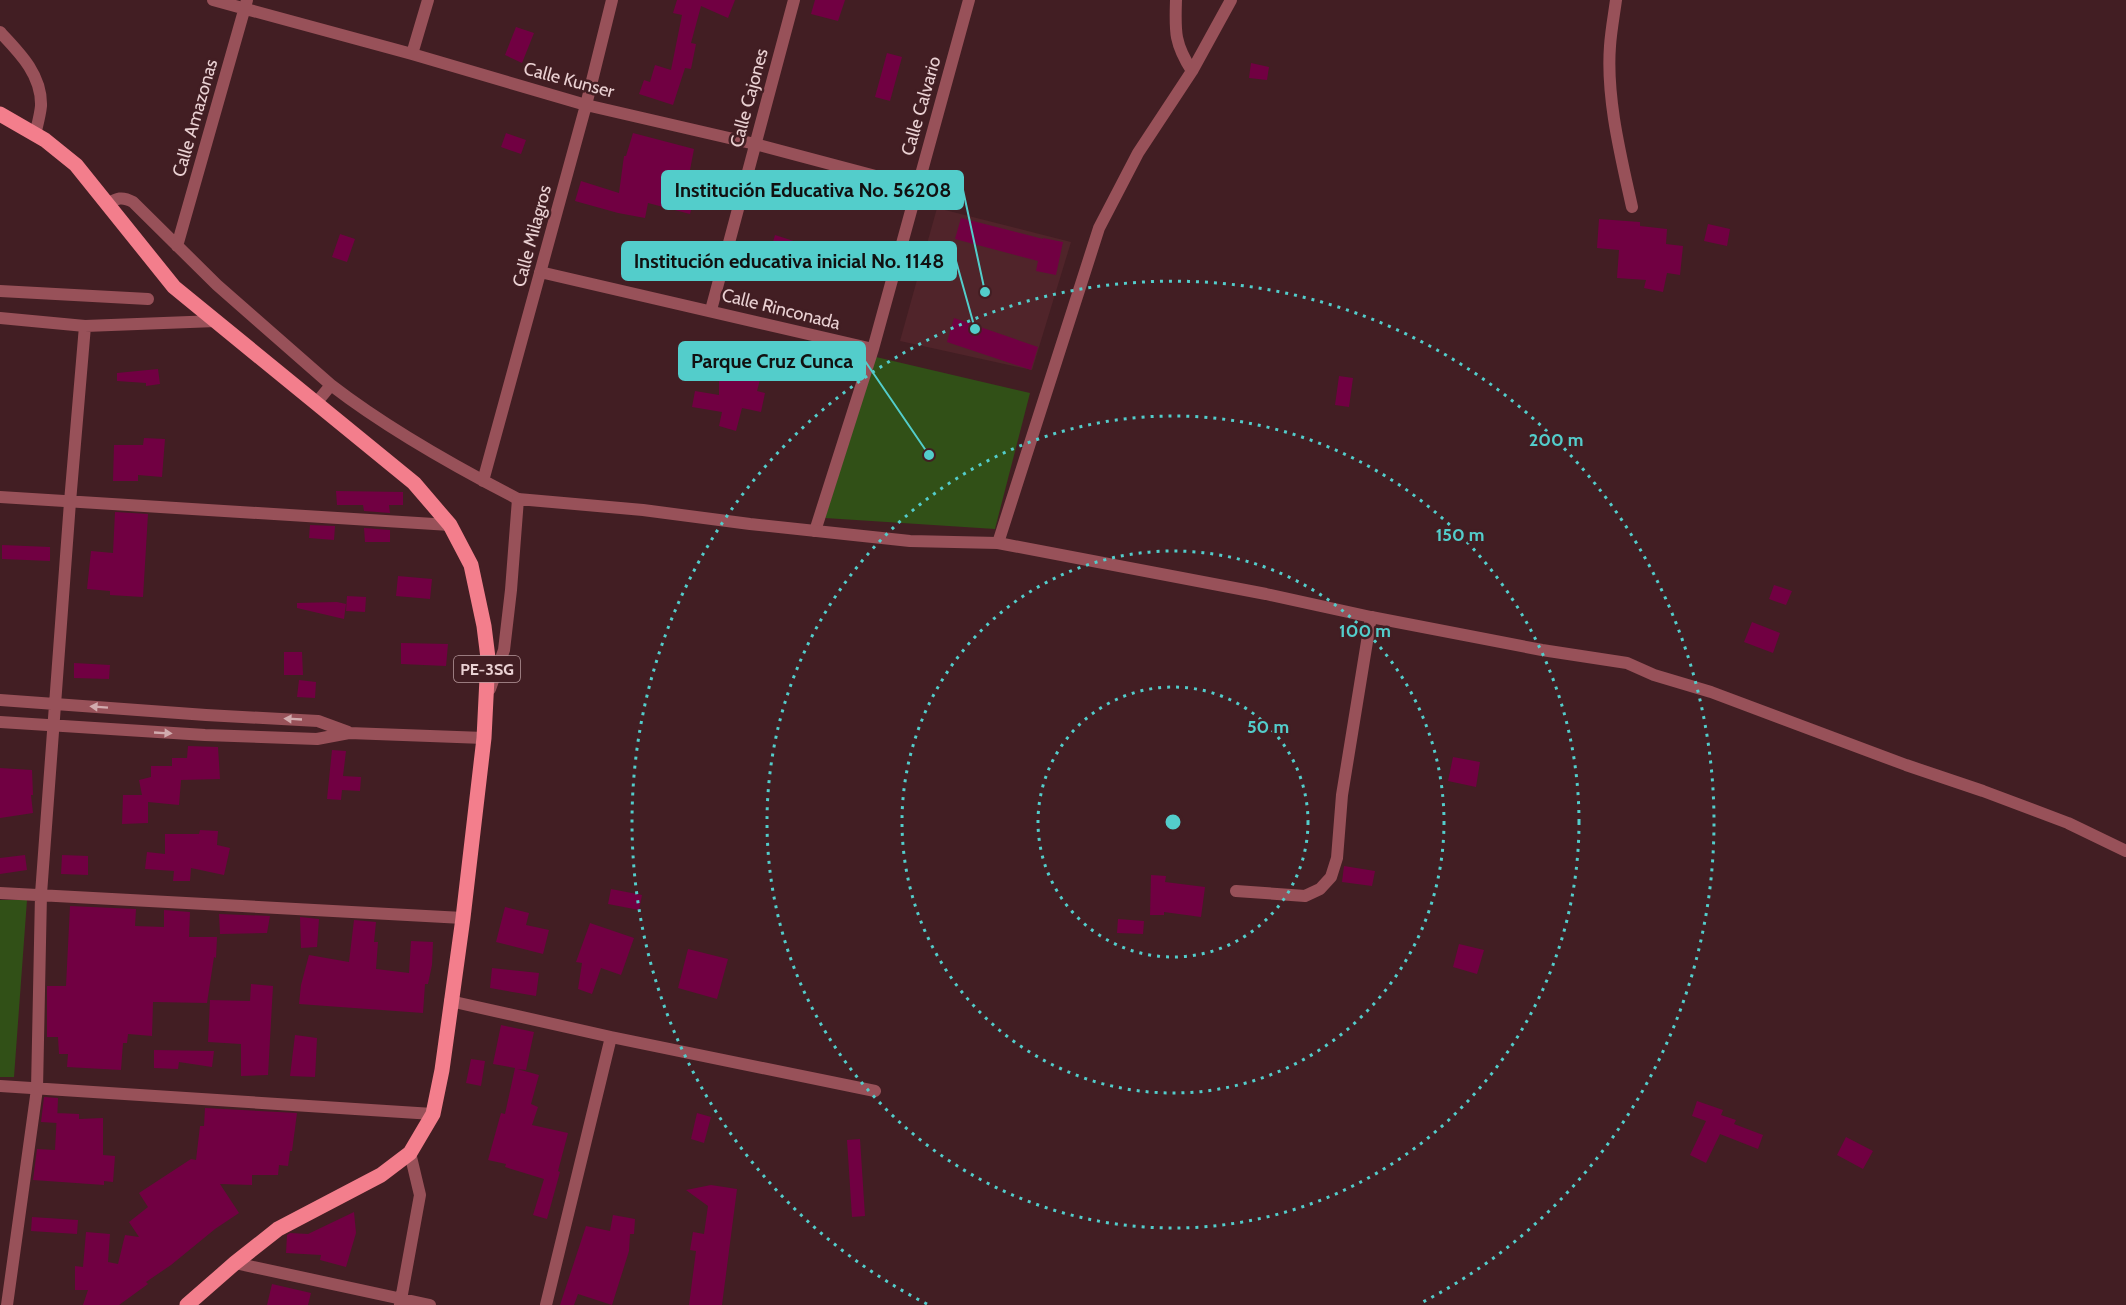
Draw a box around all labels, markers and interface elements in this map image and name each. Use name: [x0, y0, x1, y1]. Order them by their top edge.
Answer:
street label: Calle Cajones: [725, 46, 773, 150]
street label: Calle Calvario: [896, 54, 946, 158]
street label: Calle Amazonas: [168, 57, 222, 179]
street label: Calle Kunser: [521, 57, 617, 103]
callout: Institución Educativa No. 56208: [662, 171, 963, 209]
text: Institución Educativa No. 56208: [675, 178, 951, 202]
street label: Calle Milagros: [508, 183, 556, 289]
callout: Institución educativa inicial No. 1148: [622, 242, 956, 280]
text: Institución educativa inicial No. 1148: [634, 249, 944, 273]
street label: Calle Rinconada: [719, 284, 843, 334]
callout: Parque Cruz Cunca: [679, 342, 865, 380]
text: Parque Cruz Cunca: [691, 349, 853, 373]
text: 200 m: [1529, 429, 1583, 451]
text: 150 m: [1436, 524, 1484, 546]
text: 100 m: [1339, 620, 1391, 642]
road number: PE-3SG: [454, 656, 520, 682]
one-way arrow: [89, 703, 108, 712]
one-way arrow: [284, 715, 303, 724]
text: 50 m: [1247, 716, 1289, 738]
one-way arrow: [154, 728, 173, 737]
centre of rings: [1163, 812, 1183, 832]

